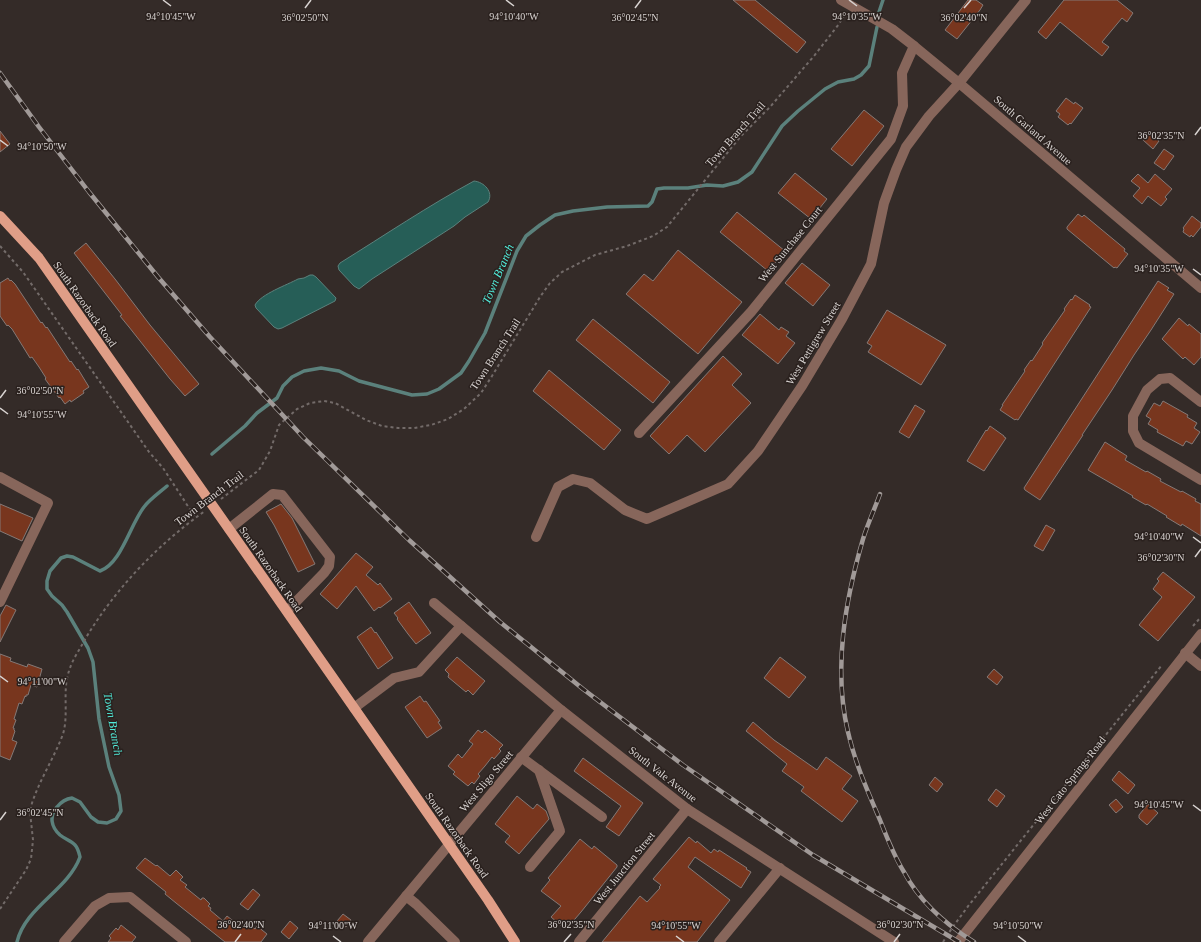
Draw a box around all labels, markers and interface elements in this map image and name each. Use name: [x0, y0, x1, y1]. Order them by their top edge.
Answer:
text: 94°10'45"W: [146, 11, 196, 22]
text: 94°10'40"W: [489, 11, 539, 22]
text: 94°10'35"W: [832, 11, 882, 22]
text: 36°02'50"N: [281, 12, 329, 23]
text: 36°02'45"N: [611, 12, 659, 23]
text: 36°02'40"N: [940, 12, 988, 23]
street label: South Garland Avenue: [992, 93, 1075, 167]
street label: Town Branch Trail: [703, 99, 767, 169]
text: 36°02'35"N: [1137, 130, 1185, 141]
text: 94°10'50"W: [17, 141, 67, 152]
street label: West Sunchase Court: [756, 204, 824, 284]
water label: Town Branch: [479, 242, 517, 306]
street label: South Razorback Road: [51, 259, 119, 349]
text: 94°10'35"W: [1134, 263, 1184, 274]
street label: West Pettigrew Street: [783, 299, 843, 387]
street label: Town Branch Trail: [467, 316, 523, 392]
text: 36°02'50"N: [16, 385, 64, 396]
text: 94°10'55"W: [17, 409, 67, 420]
street label: Town Branch Trail: [172, 468, 246, 528]
street label: South Razorback Road: [237, 524, 305, 614]
text: 94°10'40"W: [1134, 531, 1184, 542]
text: 36°02'30"N: [1137, 552, 1185, 563]
text: 94°11'00"W: [18, 676, 67, 687]
water label: Town Branch: [101, 691, 125, 757]
street label: West Cato Springs Road: [1032, 734, 1108, 826]
street label: South Vale Avenue: [626, 744, 700, 804]
street label: West Sligo Street: [457, 748, 515, 814]
street label: South Razorback Road: [423, 790, 491, 880]
text: 94°10'45"W: [1134, 799, 1184, 810]
text: 36°02'45"N: [16, 807, 64, 818]
street label: West Junction Street: [591, 829, 657, 907]
text: 36°02'40"N: [217, 919, 265, 930]
text: 36°02'35"N: [547, 919, 595, 930]
text: 36°02'30"N: [876, 919, 924, 930]
text: 94°11'00"W: [309, 920, 358, 931]
text: 94°10'55"W: [651, 920, 701, 931]
text: 94°10'50"W: [993, 920, 1043, 931]

